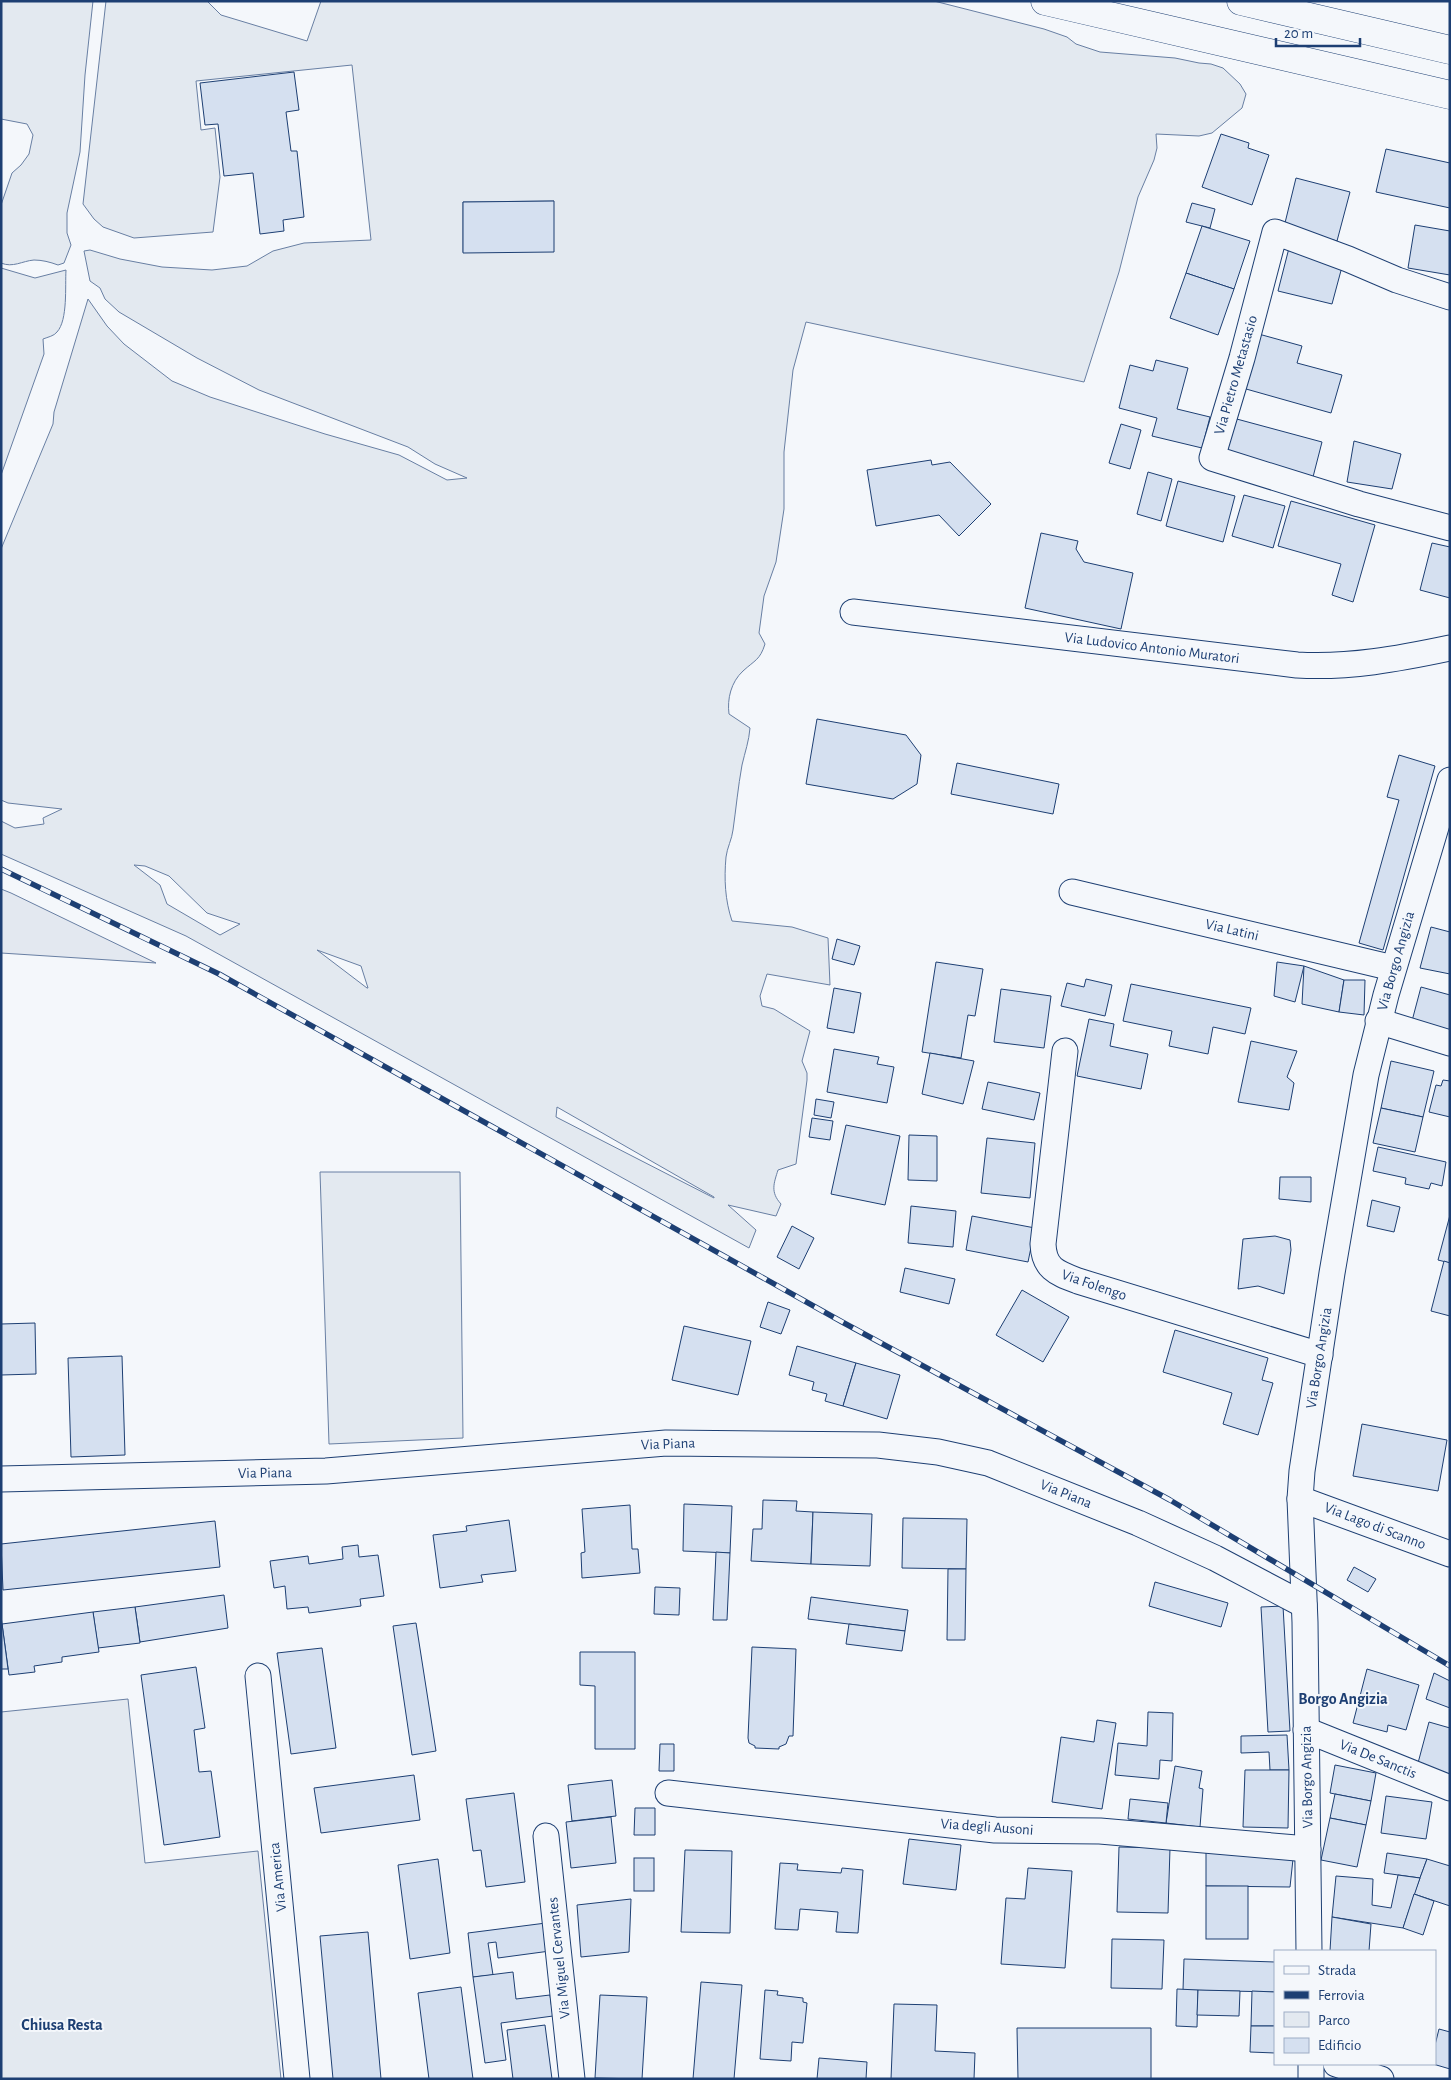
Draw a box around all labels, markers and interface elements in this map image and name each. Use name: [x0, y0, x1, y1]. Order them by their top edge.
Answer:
scale bar: [1276, 15, 1360, 47]
text: 20 m: [1284, 26, 1313, 41]
street label: Via Pietro Metastasio: [1212, 314, 1260, 436]
street label: Via Ludovico Antonio Muratori: [1064, 630, 1240, 666]
street label: Via Borgo Angizia: [1375, 910, 1417, 1012]
street label: Via Latini: [1204, 917, 1260, 943]
street label: Via Folengo: [1059, 1267, 1129, 1303]
street label: Via Borgo Angizia: [1304, 1306, 1334, 1410]
street label: Via Piana: [641, 1436, 695, 1452]
street label: Via Piana: [238, 1465, 292, 1481]
street label: Via Piana: [1038, 1477, 1094, 1511]
street label: Via Lago di Scanno: [1322, 1500, 1428, 1552]
district label: Borgo Angizia: [1298, 1691, 1388, 1707]
street label: Via Borgo Angizia: [1299, 1726, 1315, 1828]
street label: Via De Sanctis: [1337, 1737, 1419, 1781]
street label: Via degli Ausoni: [940, 1816, 1034, 1838]
street label: Via America: [267, 1841, 289, 1913]
street label: Via Miguel Cervantes: [545, 1896, 573, 2020]
legend: [1274, 1950, 1436, 2065]
text: Strada: [1318, 1963, 1356, 1978]
text: Ferrovia: [1318, 1988, 1365, 2003]
text: Parco: [1318, 2013, 1350, 2028]
district label: Chiusa Resta: [21, 2017, 103, 2033]
text: Edificio: [1318, 2038, 1361, 2053]

